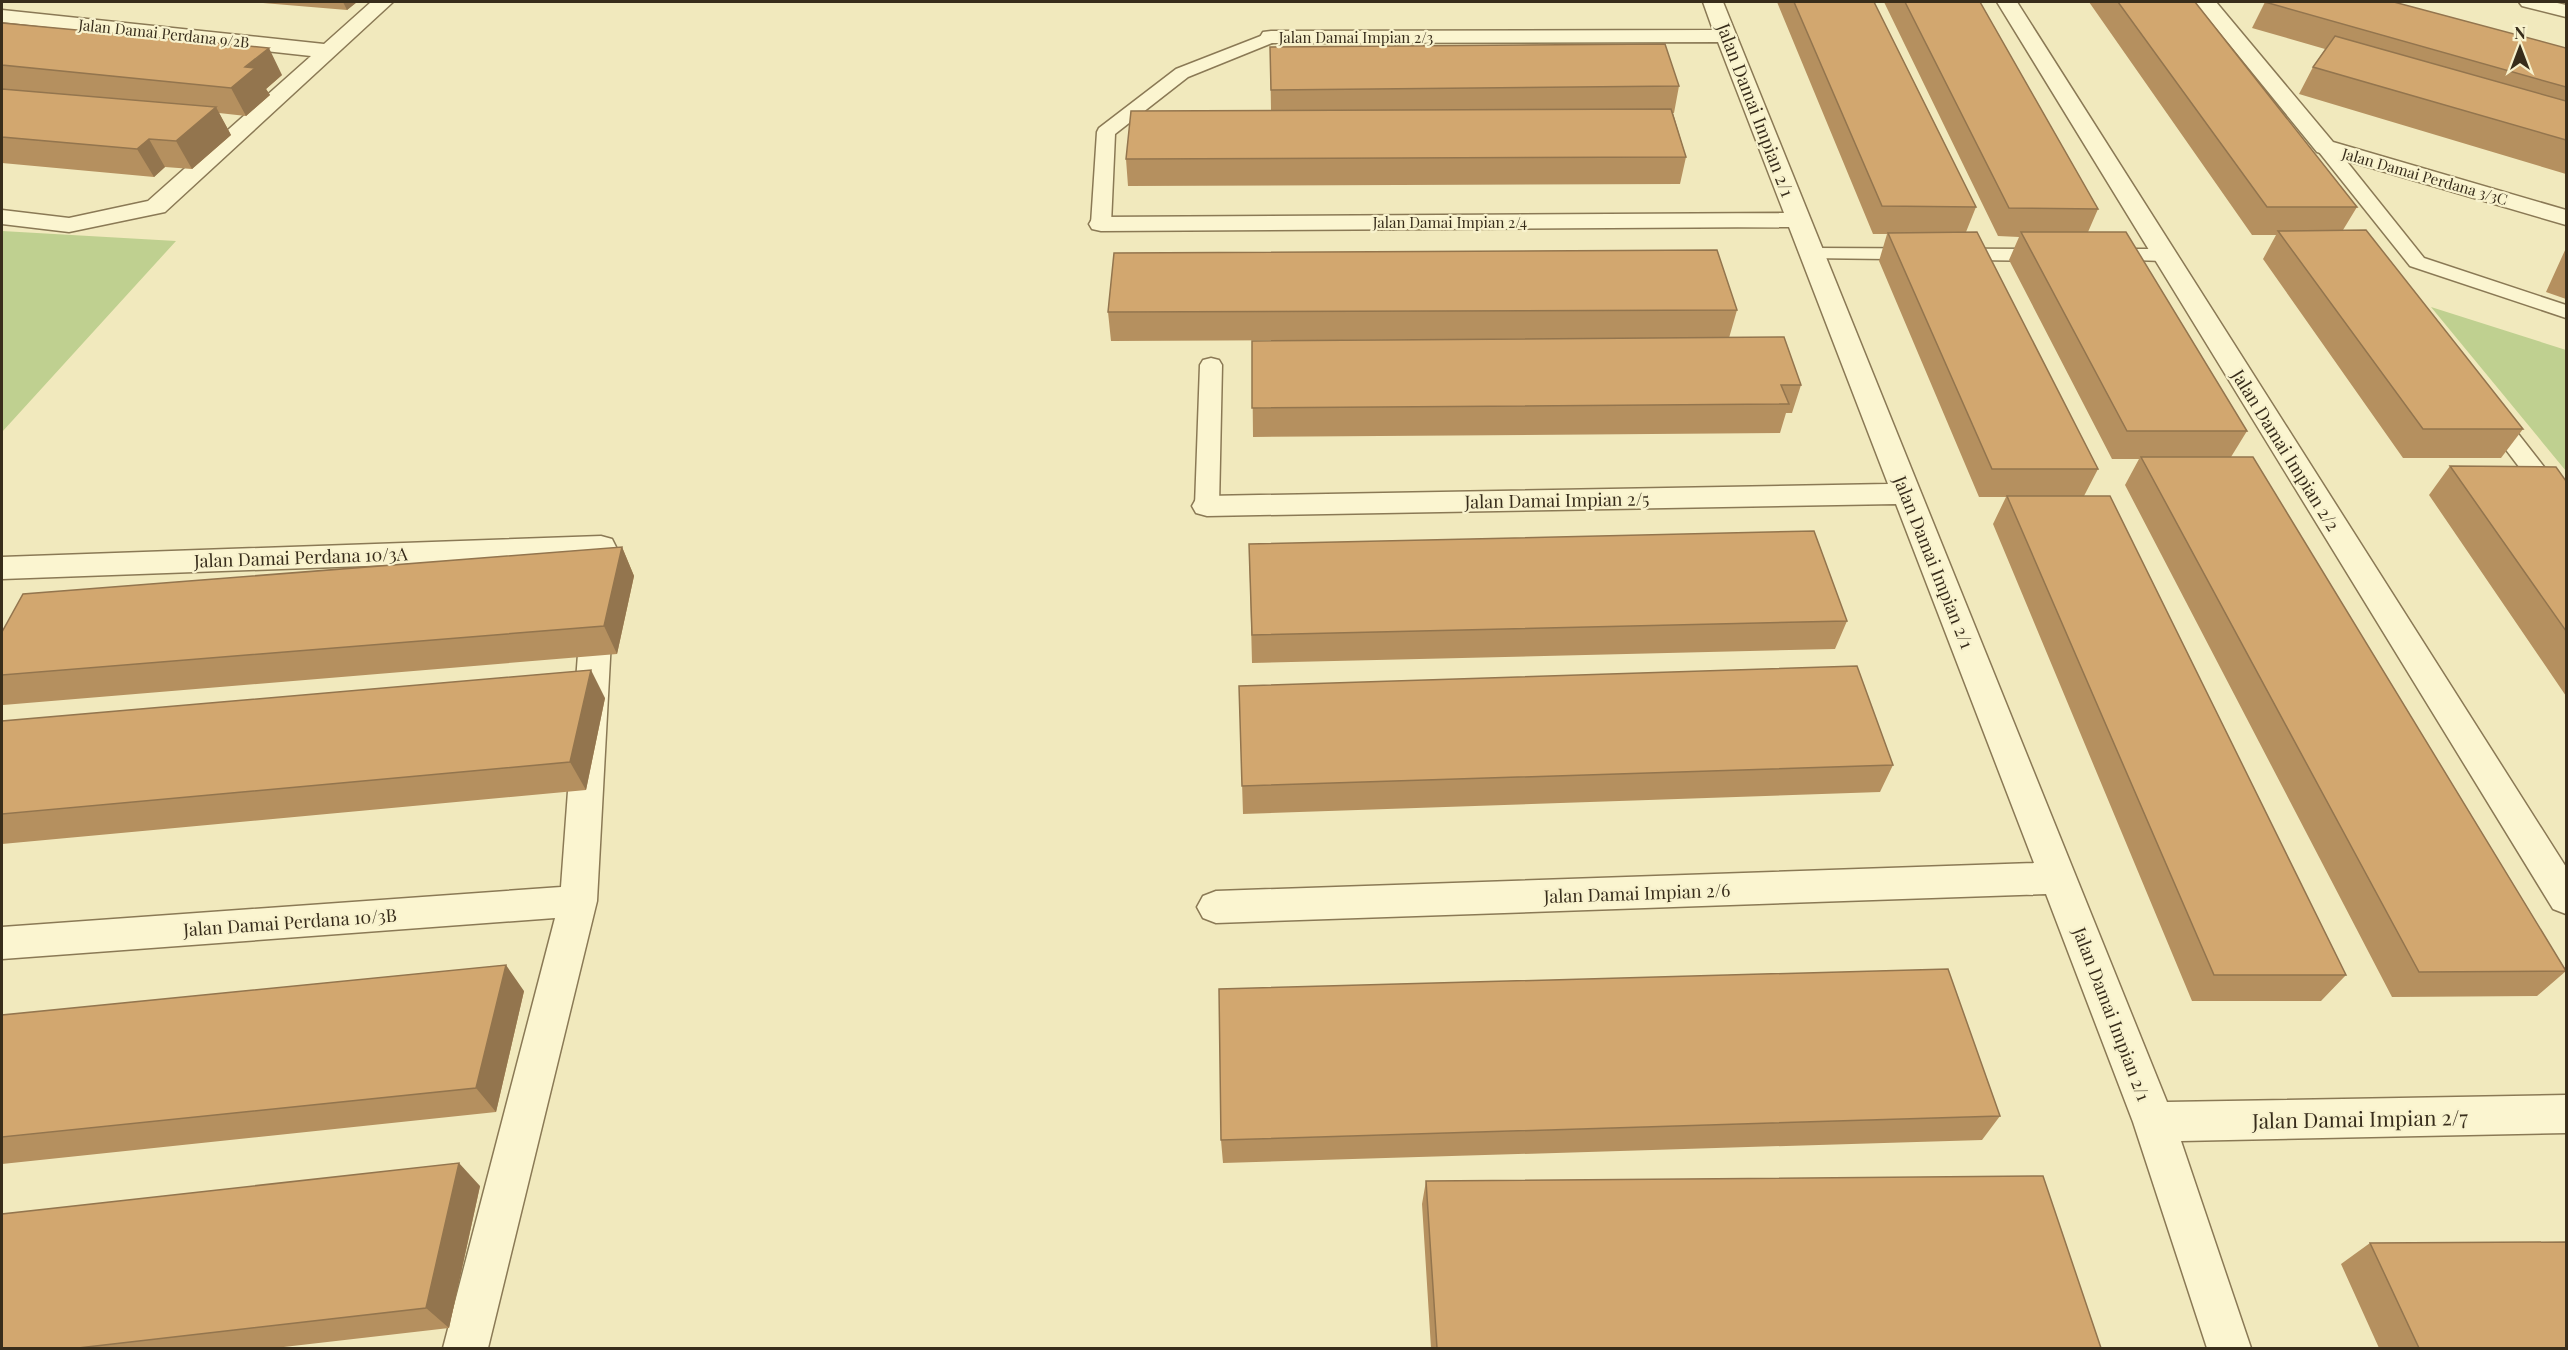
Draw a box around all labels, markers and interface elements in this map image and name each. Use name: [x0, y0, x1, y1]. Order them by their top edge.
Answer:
street label: Jalan Damai Perdana 9/2B: [76, 14, 251, 52]
north arrow: [2490, 18, 2550, 78]
street label: Jalan Damai Impian 2/1: [1711, 19, 1800, 201]
text: N: [2514, 22, 2526, 43]
street label: Jalan Damai Impian 2/3: [1278, 27, 1433, 47]
street label: Jalan Damai Perdana 3/3C: [2339, 142, 2510, 209]
street label: Jalan Damai Impian 2/4: [1372, 212, 1527, 232]
street label: Jalan Damai Impian 2/2: [2226, 364, 2345, 535]
street label: Jalan Damai Impian 2/1: [1888, 471, 1980, 652]
street label: Jalan Damai Impian 2/5: [1463, 486, 1650, 514]
street label: Jalan Damai Perdana 10/3A: [193, 541, 409, 573]
street label: Jalan Damai Impian 2/6: [1542, 878, 1731, 908]
street label: Jalan Damai Perdana 10/3B: [181, 903, 398, 942]
street label: Jalan Damai Impian 2/1: [2067, 923, 2156, 1105]
street label: Jalan Damai Impian 2/7: [2251, 1102, 2469, 1134]

